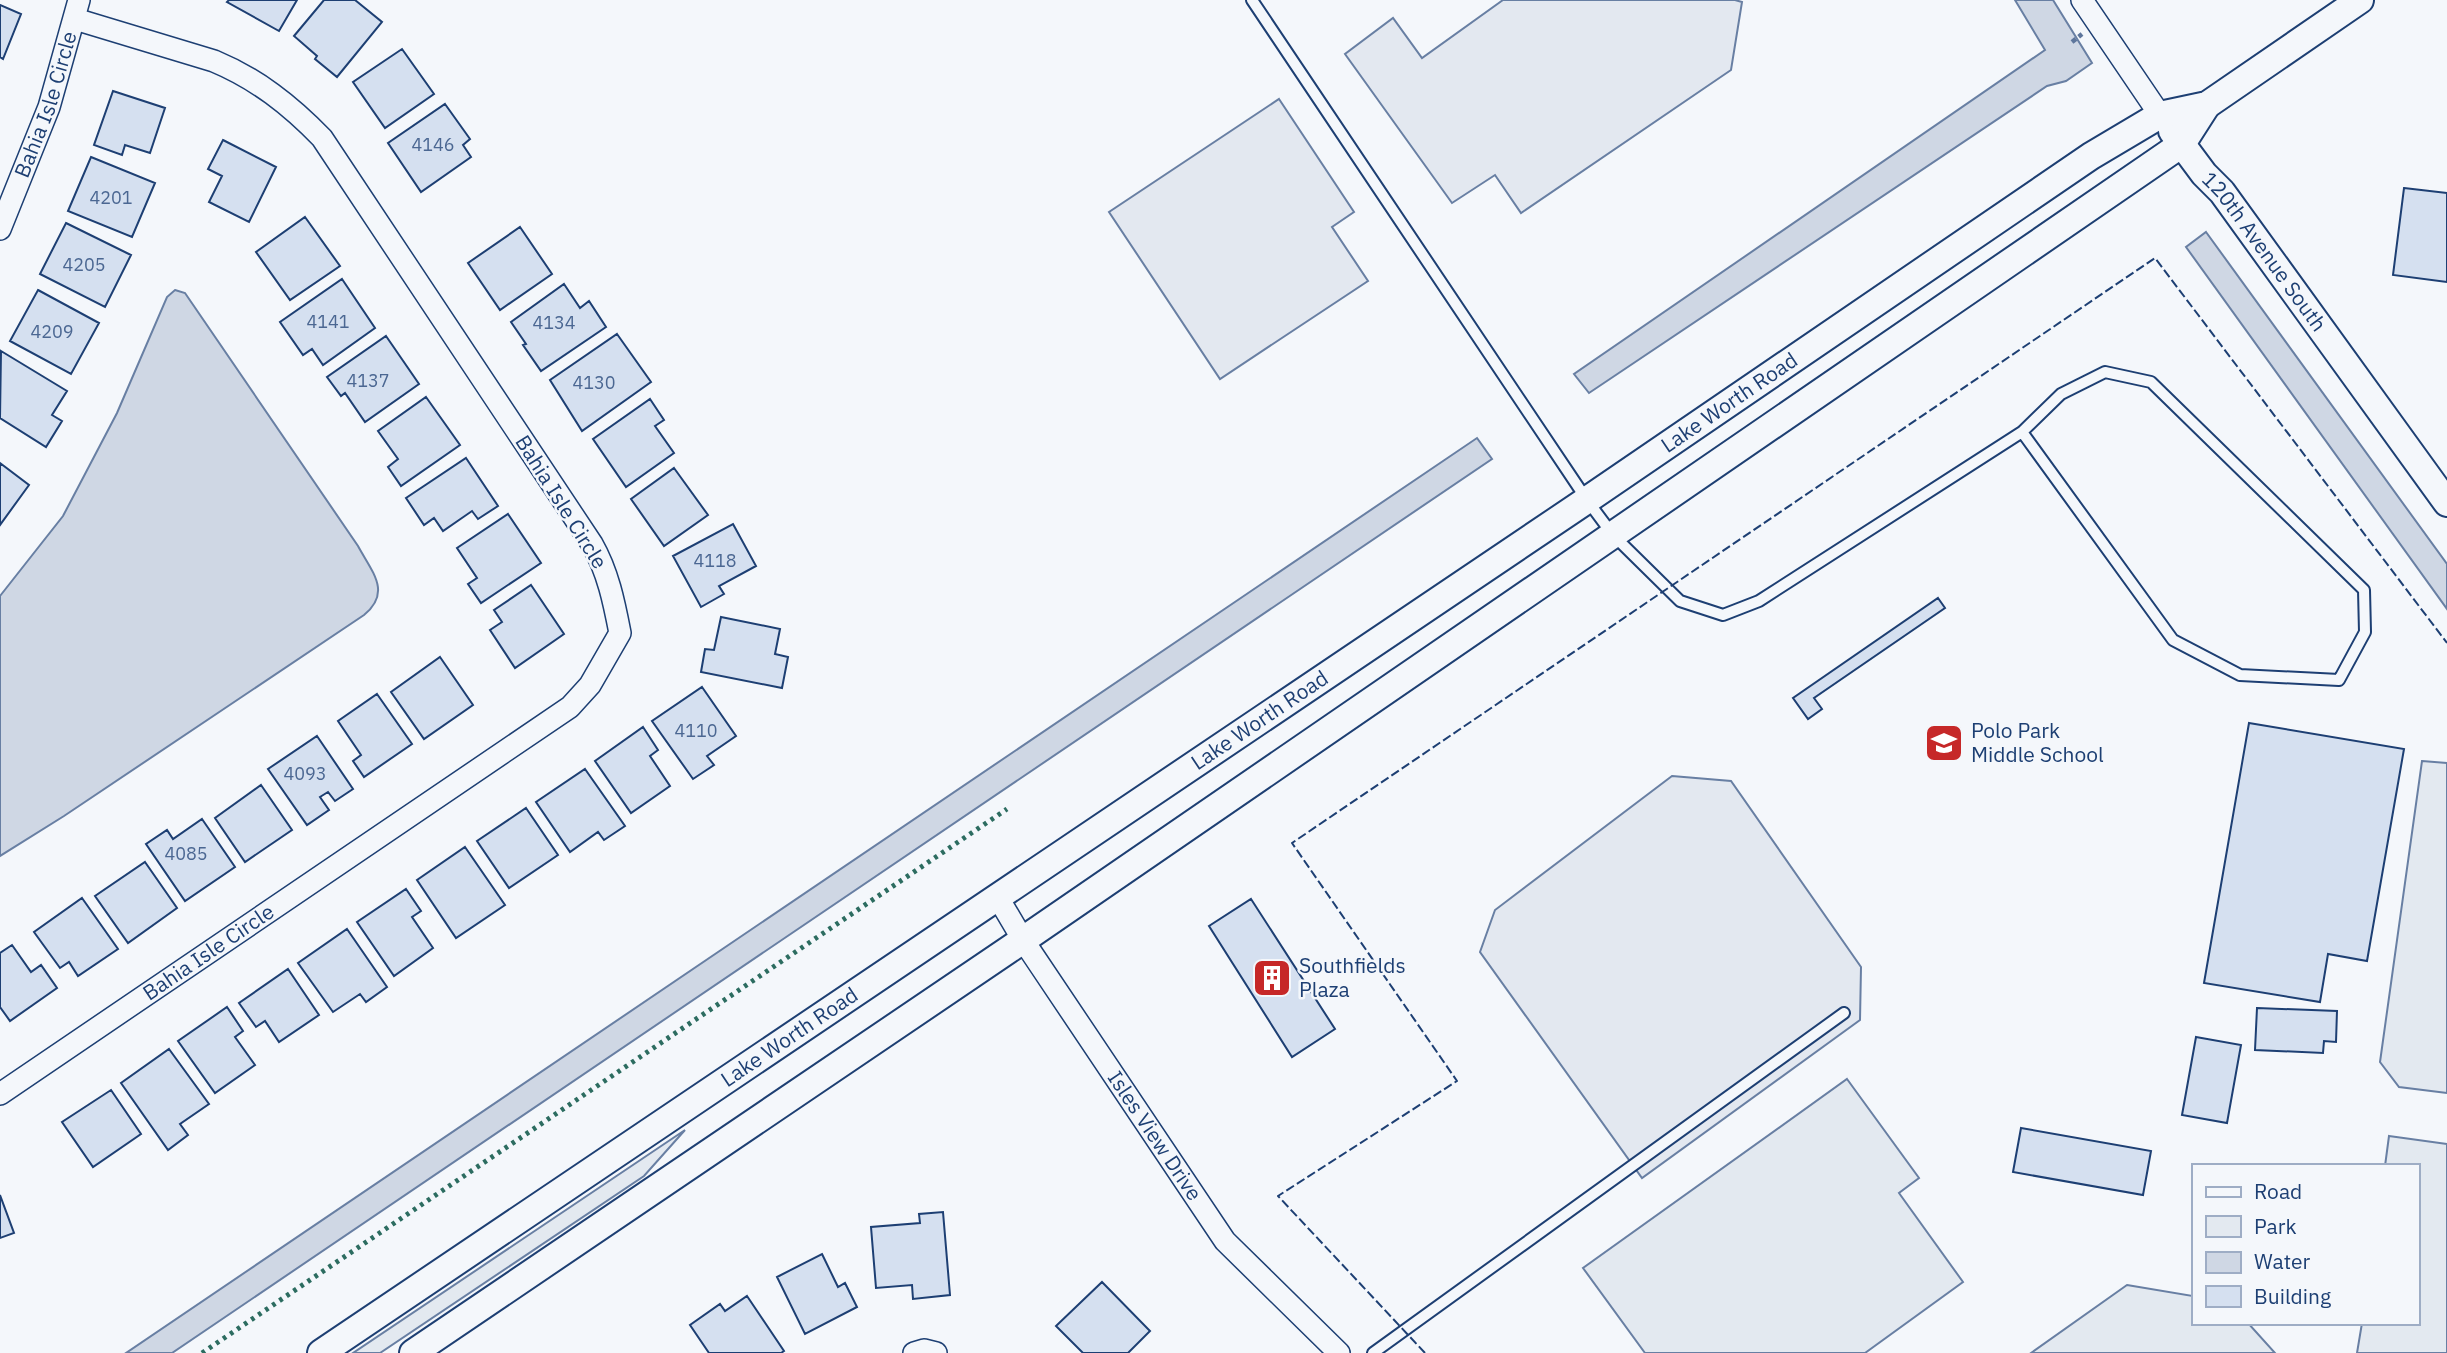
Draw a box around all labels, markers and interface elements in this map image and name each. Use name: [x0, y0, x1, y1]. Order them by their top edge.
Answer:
street label: Bahia Isle Circle: [7, 28, 83, 181]
house number: 4146: [411, 133, 455, 156]
street label: 120th Avenue South: [2196, 165, 2333, 337]
house number: 4201: [89, 186, 133, 209]
house number: 4205: [62, 253, 106, 276]
house number: 4141: [306, 310, 350, 333]
house number: 4134: [532, 311, 576, 334]
house number: 4209: [30, 320, 74, 343]
street label: Lake Worth Road: [1655, 345, 1803, 458]
house number: 4137: [346, 369, 390, 392]
house number: 4130: [572, 371, 616, 394]
street label: Bahia Isle Circle: [509, 429, 614, 574]
house number: 4118: [693, 549, 737, 572]
street label: Lake Worth Road: [1185, 663, 1333, 776]
place label: Polo Park Middle School: [1971, 716, 2104, 768]
house number: 4110: [674, 719, 718, 742]
school or university icon: Polo Park Middle School: [1923, 722, 1965, 764]
house number: 4093: [283, 762, 327, 785]
house number: 4085: [164, 842, 208, 865]
street label: Bahia Isle Circle: [137, 897, 279, 1006]
place label: Southfields Plaza: [1299, 951, 1406, 1003]
building icon: Southfields Plaza: [1251, 957, 1293, 999]
street label: Lake Worth Road: [715, 980, 863, 1093]
street label: Isles View Drive: [1102, 1065, 1209, 1206]
legend: [2192, 1164, 2419, 1325]
text: Road: [2254, 1177, 2302, 1205]
text: Park: [2254, 1212, 2297, 1240]
text: Water: [2254, 1247, 2311, 1275]
text: Building: [2254, 1282, 2331, 1310]

